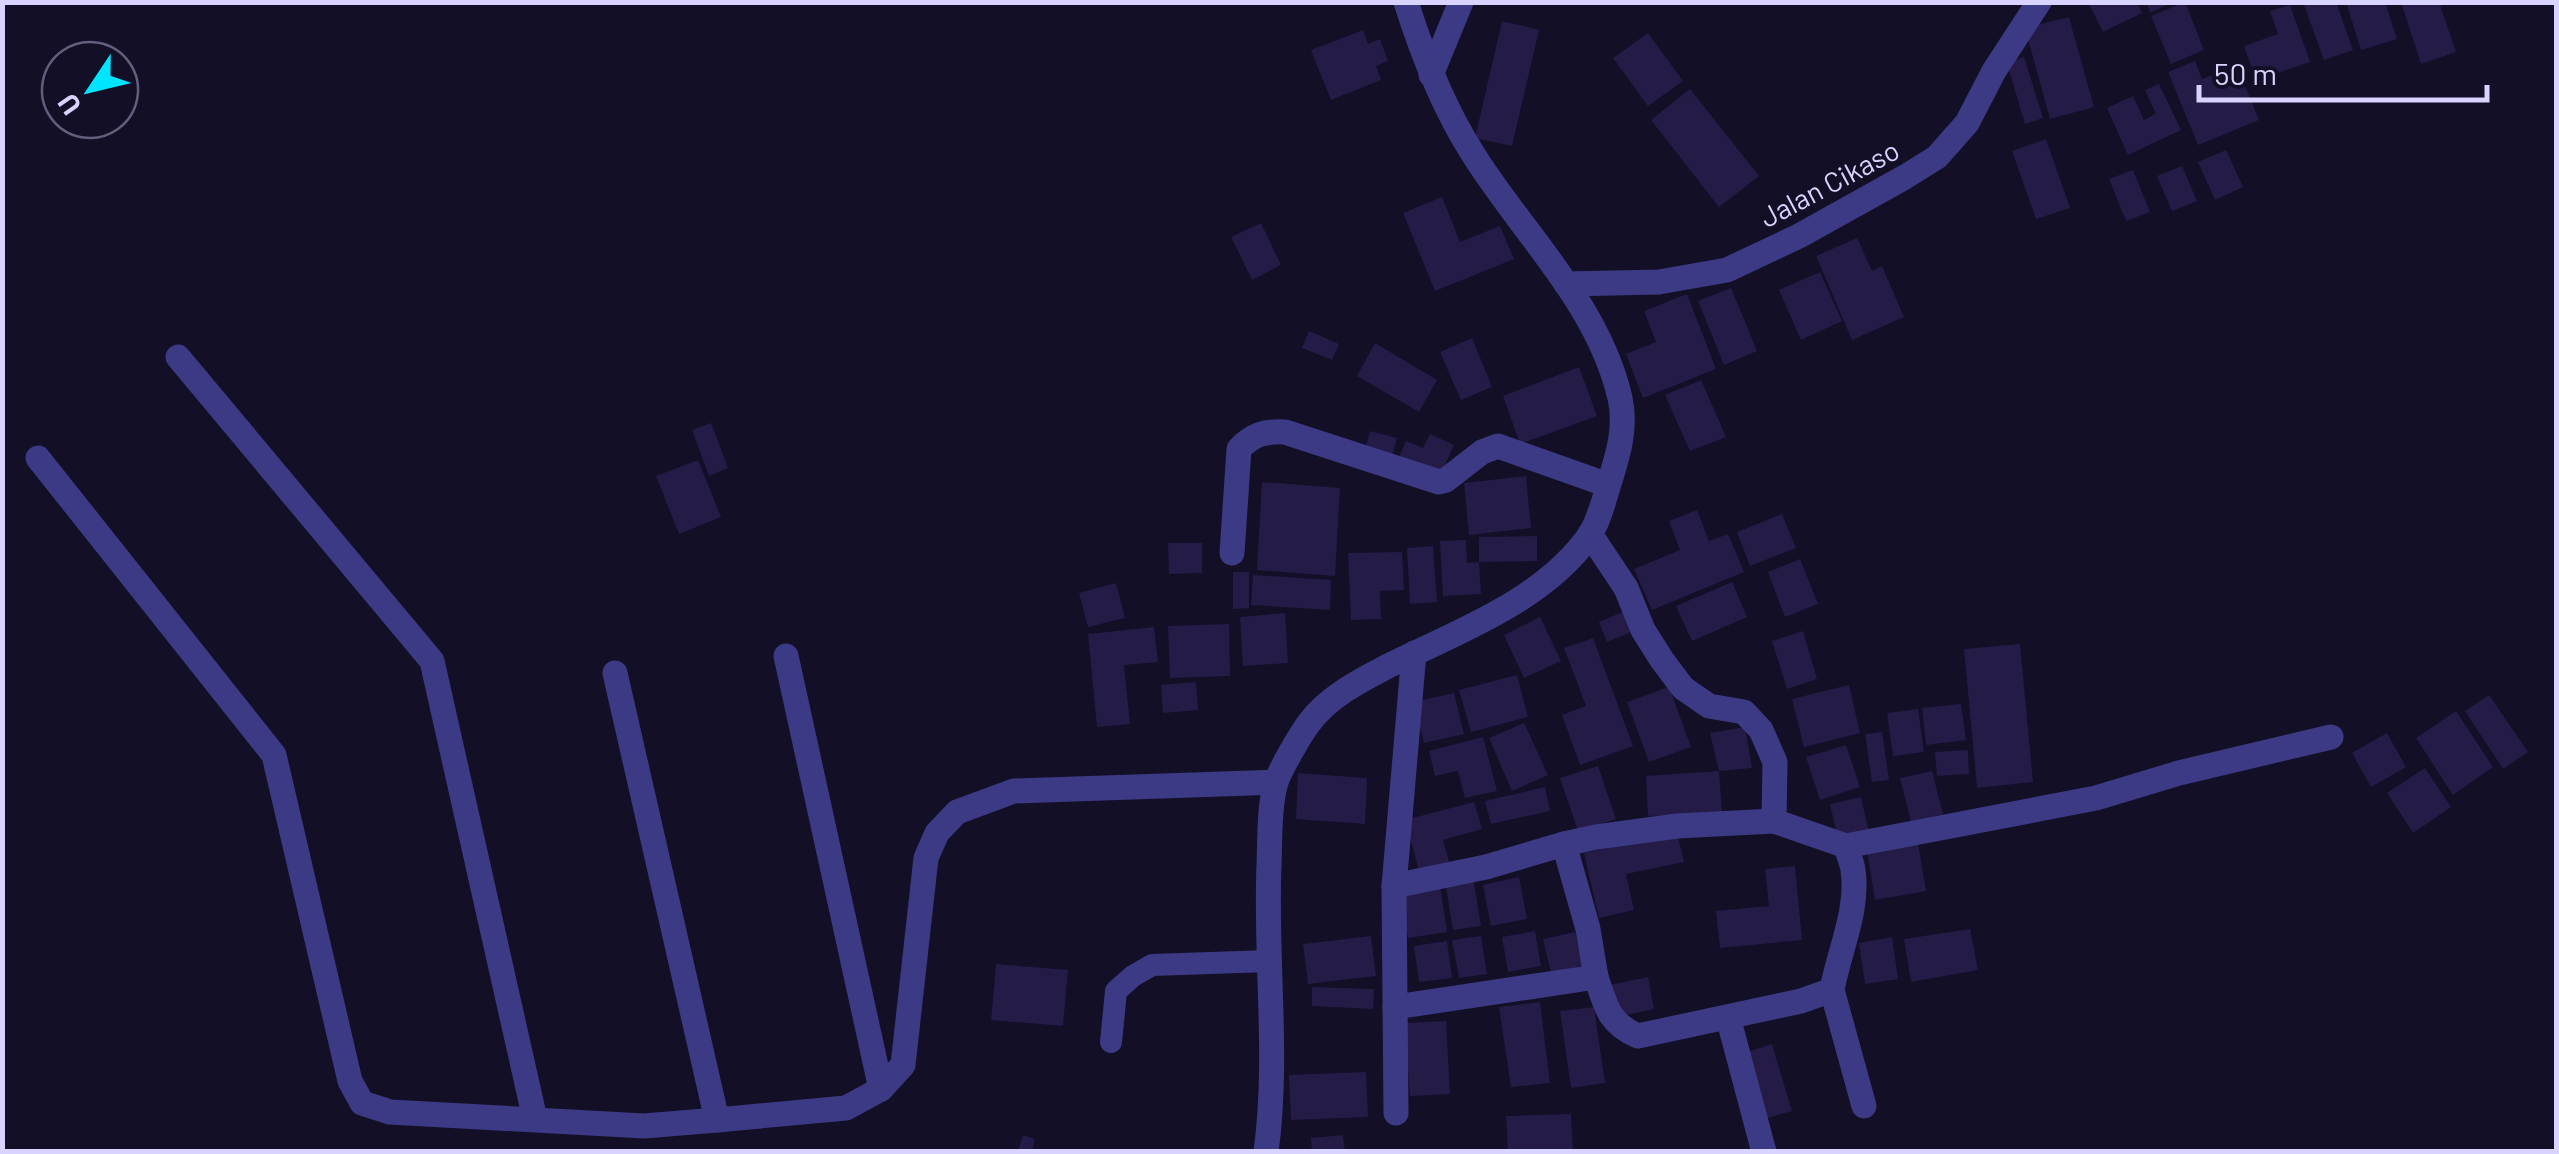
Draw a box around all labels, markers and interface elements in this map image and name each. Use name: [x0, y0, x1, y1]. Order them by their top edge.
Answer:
north arrow: [40, 40, 140, 140]
scale bar: [2199, 40, 2486, 102]
text: 50 m: [2214, 55, 2277, 91]
text: U: [50, 88, 88, 122]
street label: Jalan Cikaso: [1754, 132, 1904, 234]

